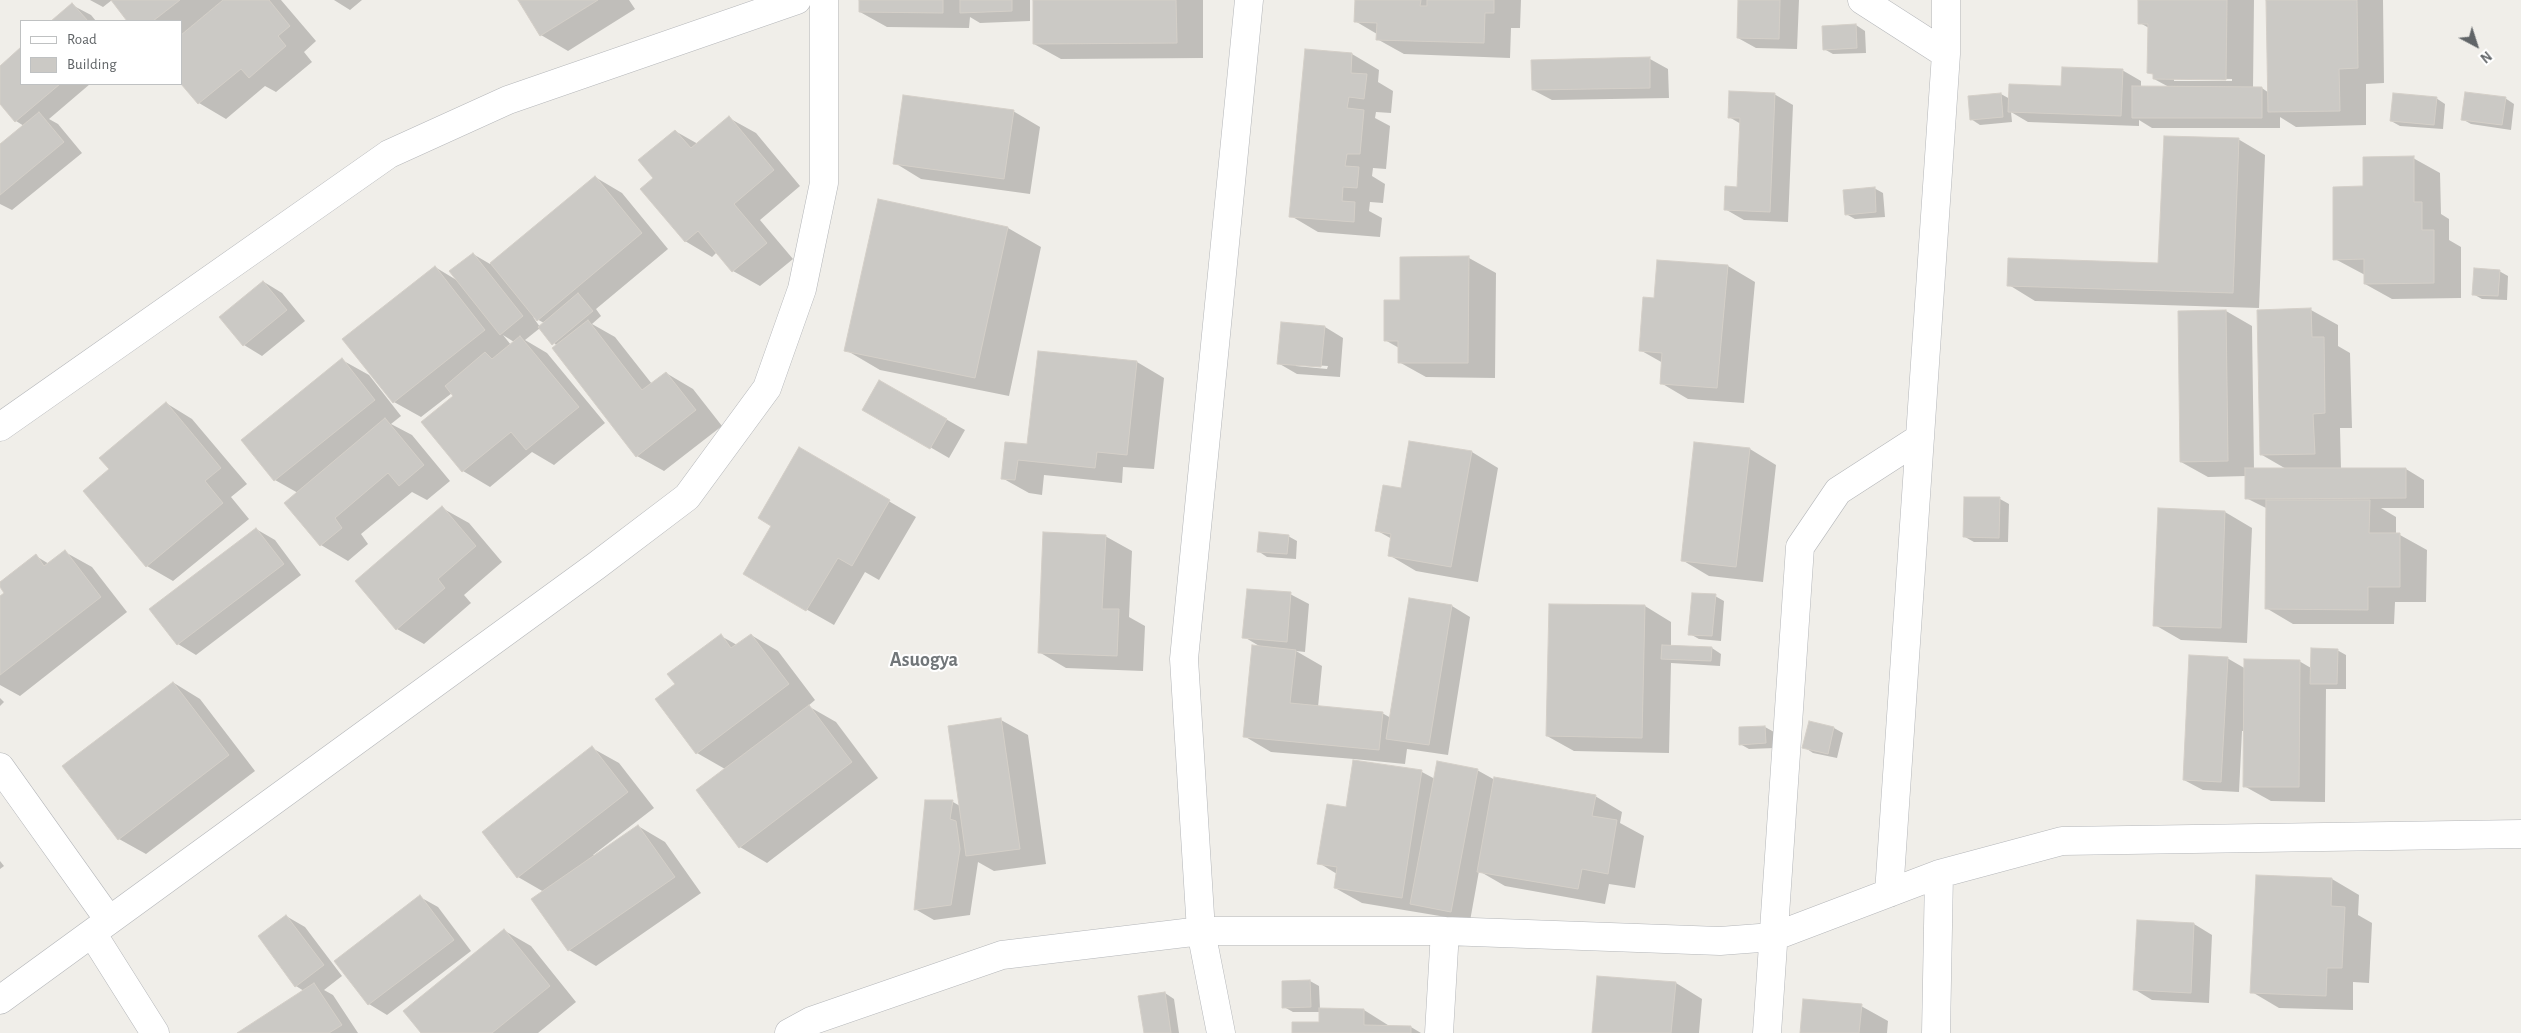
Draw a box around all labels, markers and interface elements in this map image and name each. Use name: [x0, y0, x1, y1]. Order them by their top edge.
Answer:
legend: [20, 20, 182, 85]
north arrow: [2451, 20, 2501, 70]
text: Road: [67, 32, 97, 47]
text: N: [2477, 48, 2494, 65]
text: Building: [67, 57, 117, 72]
district label: Asuogya: [890, 648, 958, 672]

